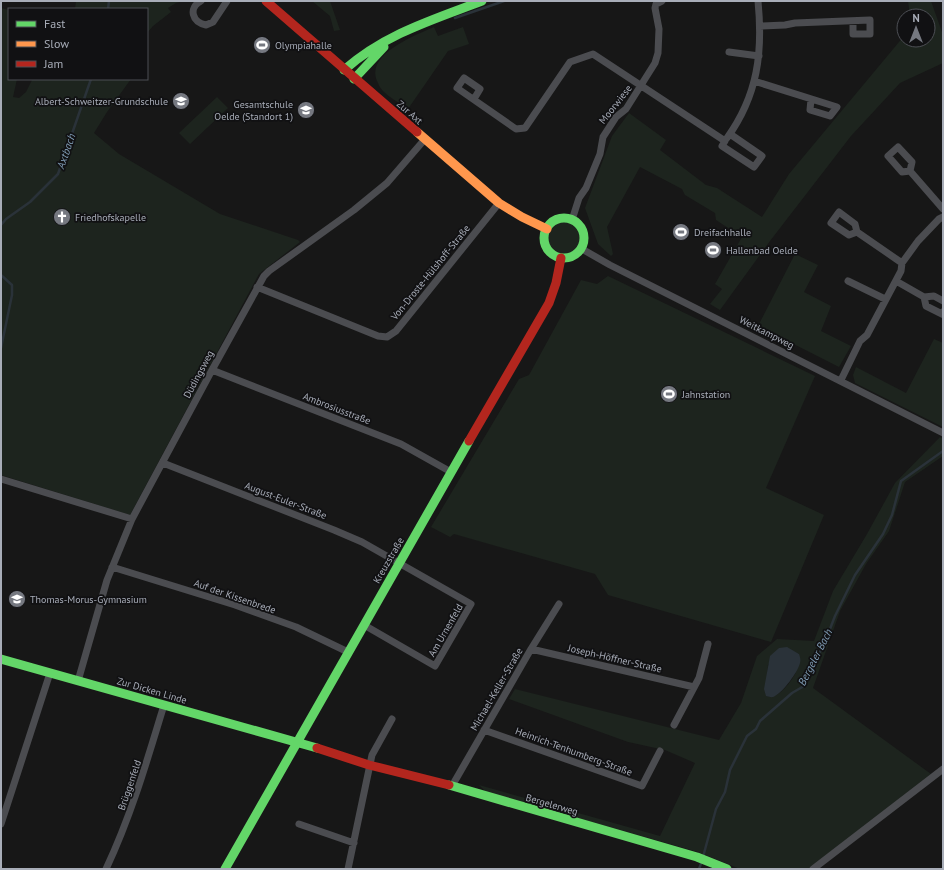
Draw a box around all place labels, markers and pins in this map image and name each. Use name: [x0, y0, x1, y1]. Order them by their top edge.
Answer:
sports icon: Olympiahalle: [252, 35, 272, 55]
place label: Olympiahalle: [275, 39, 332, 52]
school or university icon: Albert-Schweitzer-Grundschule: [171, 91, 191, 111]
place label: Albert-Schweitzer-Grundschule: [35, 95, 168, 108]
place label: Gesamtschule Oelde (Standort 1): [214, 98, 293, 123]
school or university icon: Gesamtschule Oelde (Standort 1): [296, 100, 316, 120]
church icon: Friedhofskapelle: [52, 207, 72, 227]
place label: Friedhofskapelle: [75, 211, 146, 224]
sports icon: Dreifachhalle: [671, 222, 691, 242]
place label: Dreifachhalle: [694, 226, 751, 239]
sports icon: Hallenbad Oelde: [703, 240, 723, 260]
place label: Hallenbad Oelde: [726, 244, 798, 257]
sports icon: Jahnstation: [659, 384, 679, 404]
place label: Jahnstation: [681, 388, 730, 401]
school or university icon: Thomas-Morus-Gymnasium: [7, 589, 27, 609]
place label: Thomas-Morus-Gymnasium: [30, 593, 147, 606]

